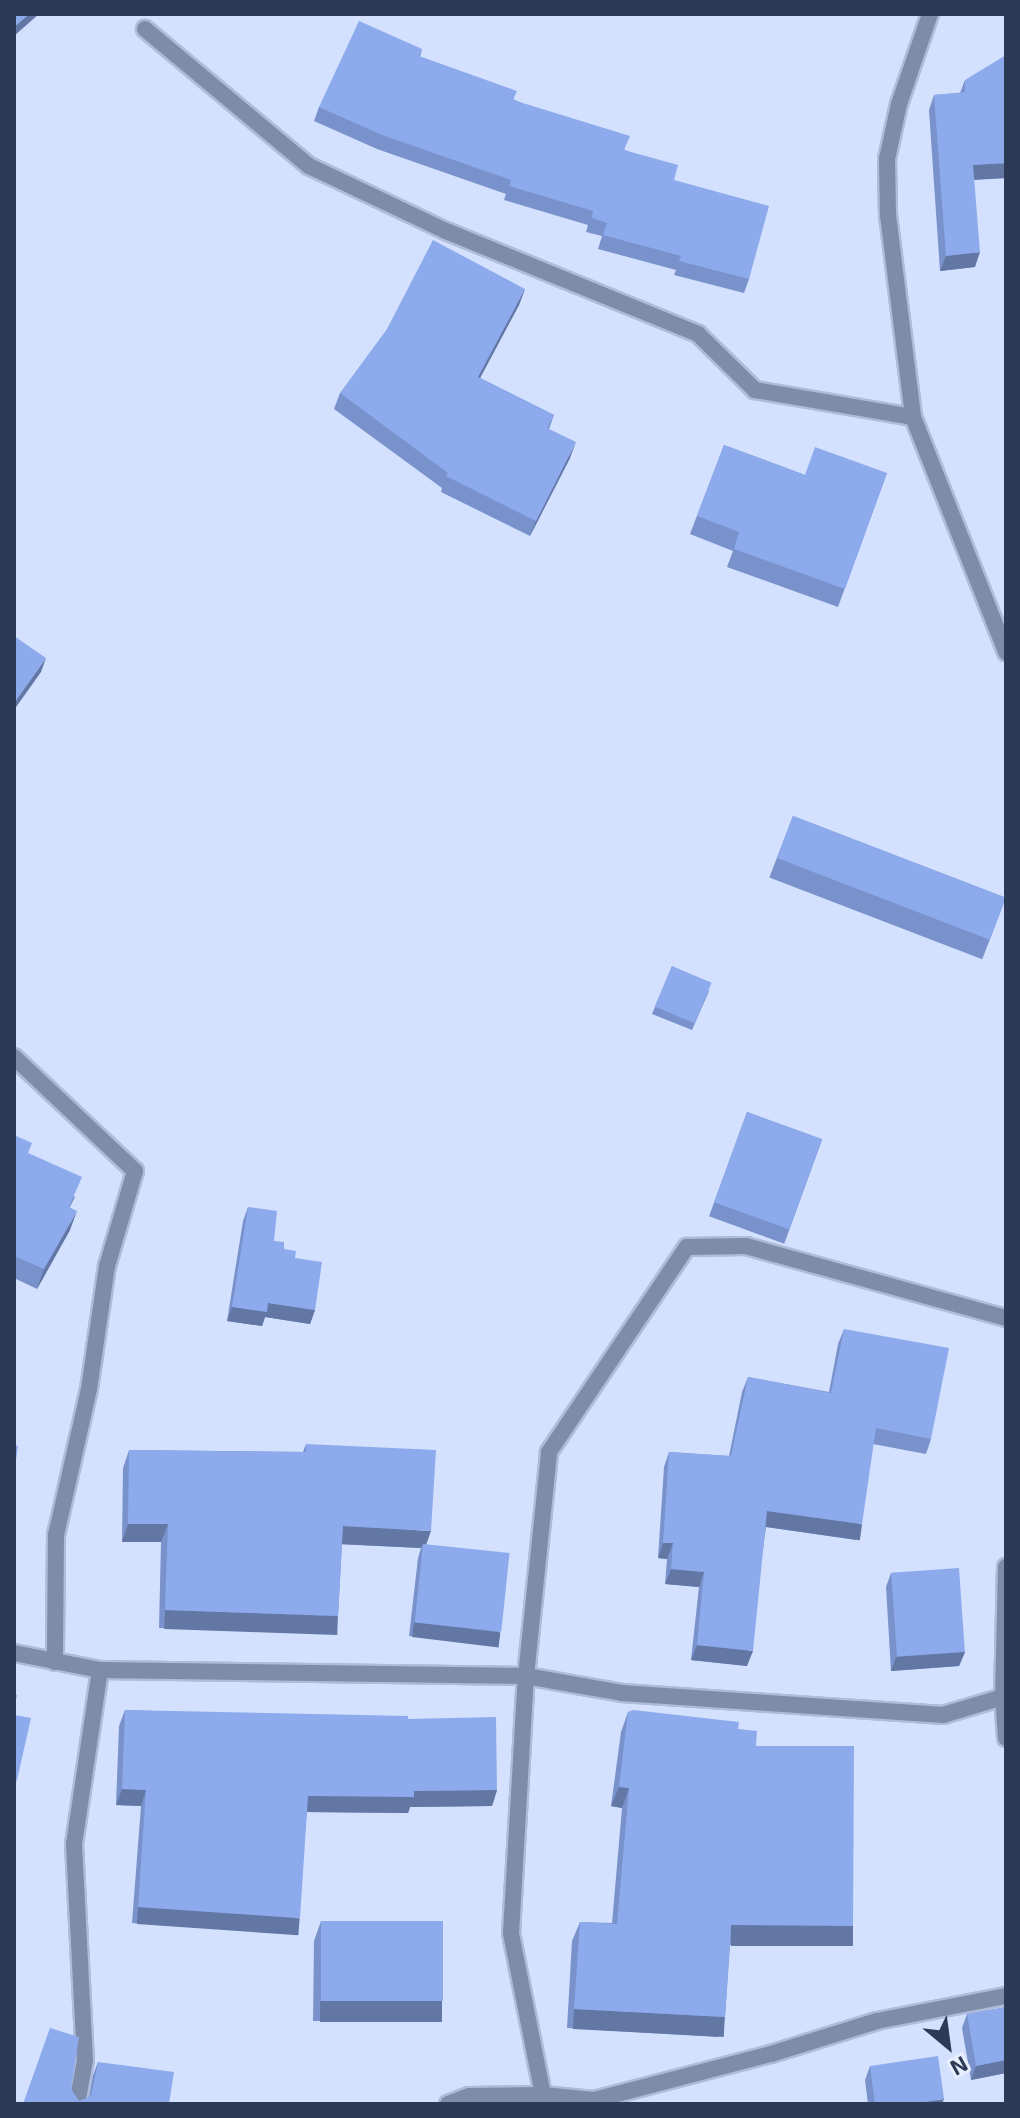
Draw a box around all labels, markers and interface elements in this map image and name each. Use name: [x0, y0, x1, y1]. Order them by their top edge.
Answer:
north arrow: [908, 2006, 988, 2086]
text: N: [946, 2052, 973, 2082]

